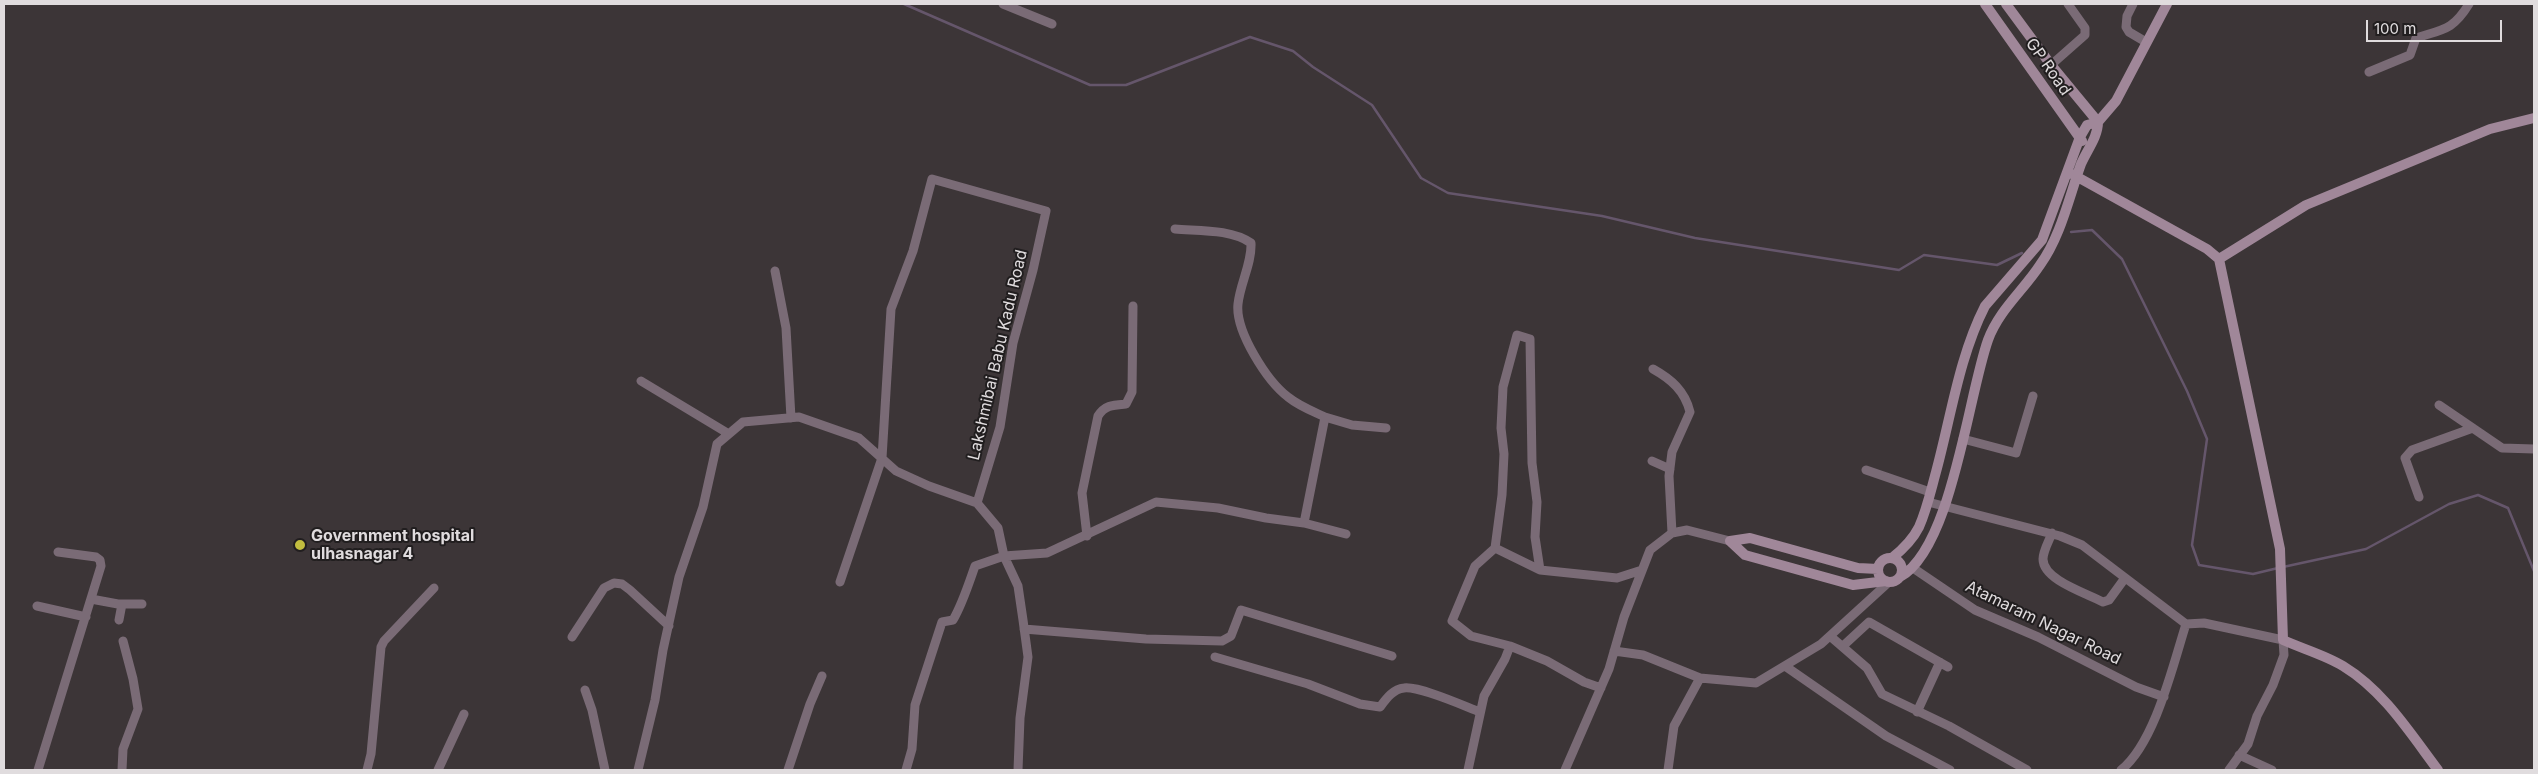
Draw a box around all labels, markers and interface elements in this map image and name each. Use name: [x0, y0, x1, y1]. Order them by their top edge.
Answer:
scale bar: [2368, 10, 2504, 42]
text: 100 m: [2374, 19, 2416, 38]
street label: GP Road: [2021, 35, 2075, 99]
street label: Lakshmibai Babu Kadu Road: [964, 248, 1032, 462]
place label: Government hospital ulhasnagar 4: [311, 526, 474, 564]
marker: Government hospital ulhasnagar 4: [293, 538, 307, 552]
street label: Atamaram Nagar Road: [1962, 577, 2124, 669]

